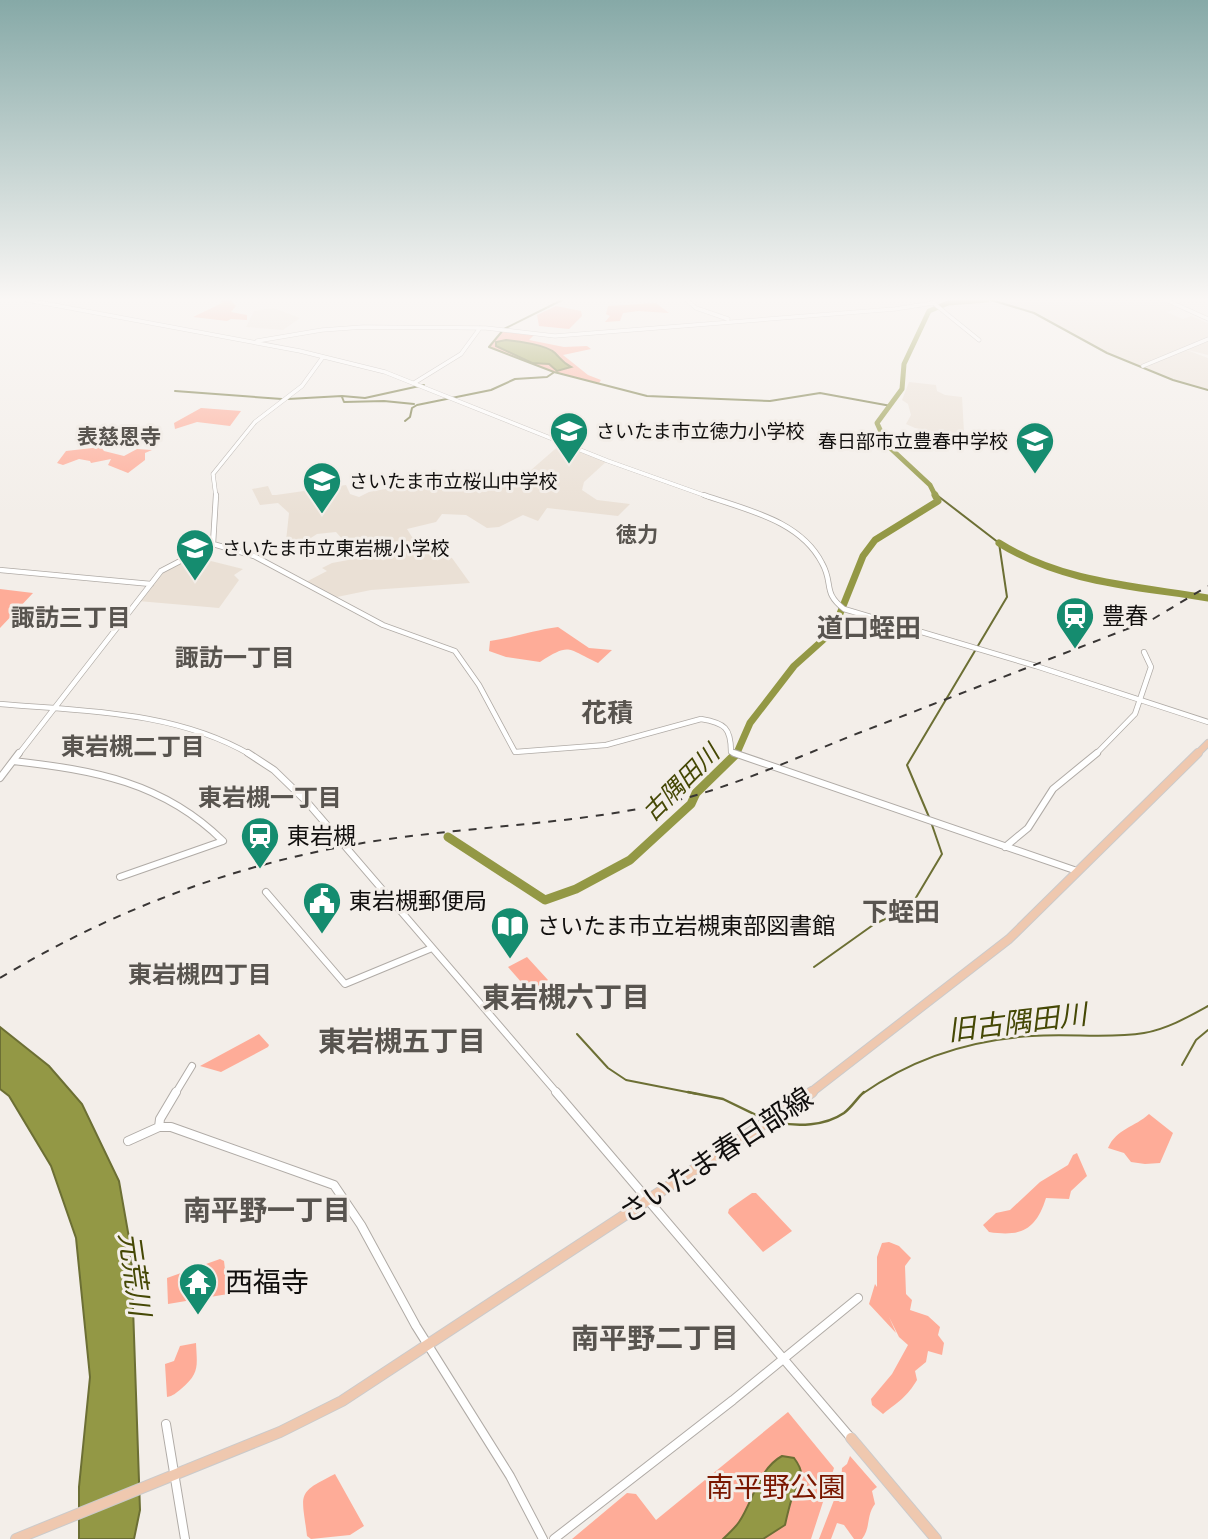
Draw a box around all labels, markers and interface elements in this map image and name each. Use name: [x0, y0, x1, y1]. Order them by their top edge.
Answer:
school or university icon: さいたま市立徳力小学校: [548, 410, 590, 465]
place label: さいたま市立徳力小学校: [596, 419, 804, 442]
school or university icon: 春日部市立豊春中学校: [1014, 420, 1056, 475]
district label: 表慈恩寺: [77, 423, 161, 449]
place label: 春日部市立豊春中学校: [818, 429, 1008, 452]
school or university icon: さいたま市立桜山中学校: [301, 460, 343, 515]
place label: さいたま市立桜山中学校: [349, 469, 557, 492]
district label: 徳力: [616, 521, 658, 547]
school or university icon: さいたま市立東岩槻小学校: [174, 527, 216, 582]
place label: さいたま市立東岩槻小学校: [222, 536, 449, 559]
station icon: 豊春: [1054, 595, 1096, 650]
place label: 豊春: [1102, 601, 1148, 629]
district label: 諏訪三丁目: [11, 602, 131, 631]
district label: 道口蛭田: [817, 612, 921, 643]
district label: 諏訪一丁目: [175, 642, 295, 671]
district label: 花積: [581, 697, 633, 728]
district label: 東岩槻二丁目: [61, 731, 205, 760]
water label: 古隅田川: [636, 736, 726, 826]
district label: 東岩槻一丁目: [198, 782, 342, 811]
station icon: 東岩槻: [239, 815, 281, 870]
place label: 東岩槻: [287, 821, 356, 849]
public building icon: 東岩槻郵便局: [301, 880, 343, 935]
place label: 東岩槻郵便局: [349, 886, 487, 914]
district label: 下蛭田: [862, 896, 940, 927]
library icon: さいたま市立岩槻東部図書館: [489, 905, 531, 960]
place label: さいたま市立岩槻東部図書館: [537, 911, 835, 939]
district label: 東岩槻四丁目: [128, 959, 272, 988]
district label: 東岩槻六丁目: [482, 980, 650, 1013]
water label: 旧古隅田川: [945, 996, 1091, 1046]
district label: 東岩槻五丁目: [318, 1024, 486, 1057]
street label: さいたま春日部線: [613, 1080, 818, 1229]
district label: 南平野一丁目: [183, 1193, 351, 1226]
water label: 元荒川: [113, 1230, 158, 1321]
temple icon: 西福寺: [177, 1261, 219, 1316]
place label: 西福寺: [225, 1265, 309, 1298]
district label: 南平野二丁目: [571, 1321, 739, 1354]
park label: 南平野公園: [706, 1470, 846, 1503]

